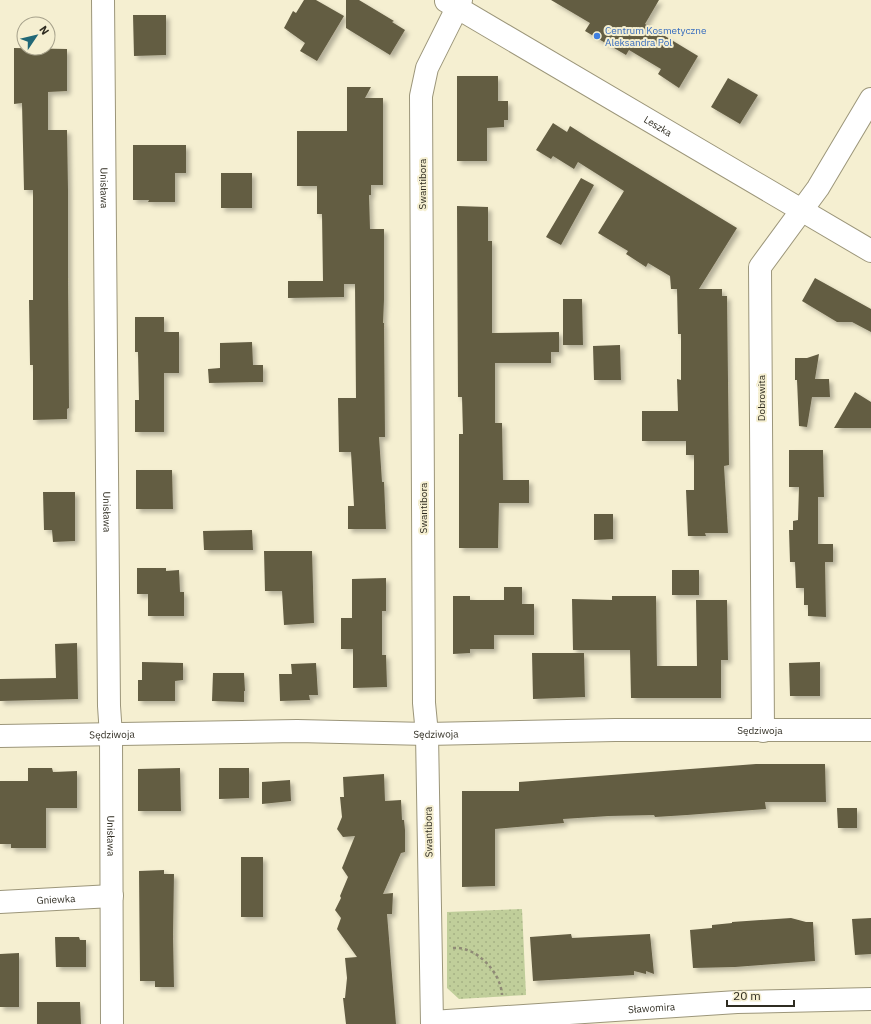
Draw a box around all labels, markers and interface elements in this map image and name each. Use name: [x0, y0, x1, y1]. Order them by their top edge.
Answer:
north arrow: [16, 16, 56, 56]
text: N: [36, 23, 52, 38]
place label: Centrum Kosmetyczne Aleksandra Pol: [605, 24, 707, 49]
marker: Centrum Kosmetyczne Aleksandra Pol: [592, 31, 602, 41]
street label: Leszka: [641, 113, 675, 140]
street label: Swantibora: [416, 158, 429, 209]
street label: Unisława: [97, 168, 111, 209]
street label: Dobrowita: [755, 374, 768, 421]
street label: Swantibora: [417, 482, 430, 533]
street label: Unisława: [100, 491, 114, 533]
street label: Sędziwoja: [737, 724, 783, 737]
street label: Sędziwoja: [413, 727, 459, 741]
street label: Sędziwoja: [89, 728, 135, 741]
street label: Swantibora: [422, 806, 435, 858]
street label: Unisława: [104, 815, 117, 857]
street label: Gniewka: [36, 892, 76, 907]
scale bar: [727, 982, 794, 1008]
text: 20 m: [733, 988, 761, 1003]
street label: Sławomira: [627, 1000, 676, 1016]

